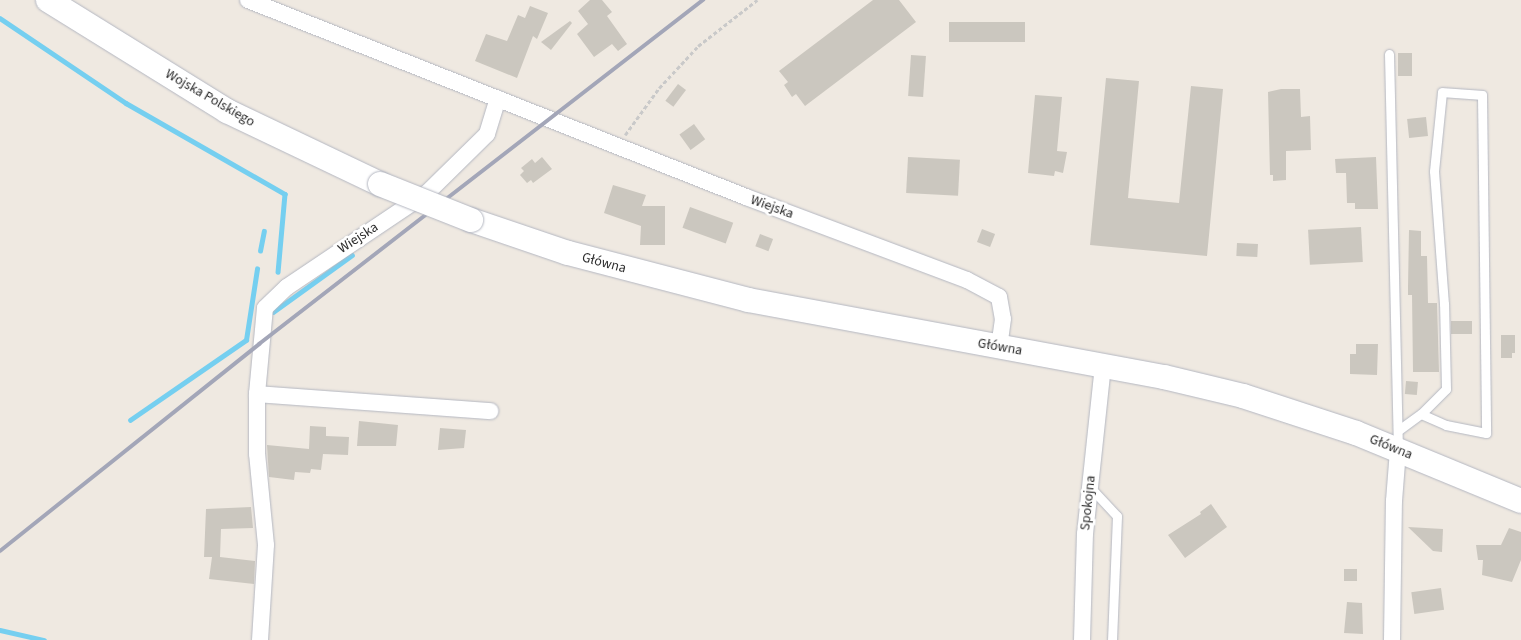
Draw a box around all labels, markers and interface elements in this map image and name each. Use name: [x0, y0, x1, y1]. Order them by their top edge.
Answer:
street label: Wojska Polskiego: [162, 66, 258, 130]
street label: Wiejska: [748, 191, 796, 223]
street label: Wiejska: [335, 219, 381, 257]
street label: Główna: [580, 249, 628, 277]
street label: Główna: [976, 335, 1024, 359]
street label: Główna: [1367, 431, 1415, 463]
street label: Spokojna: [1077, 475, 1099, 531]

